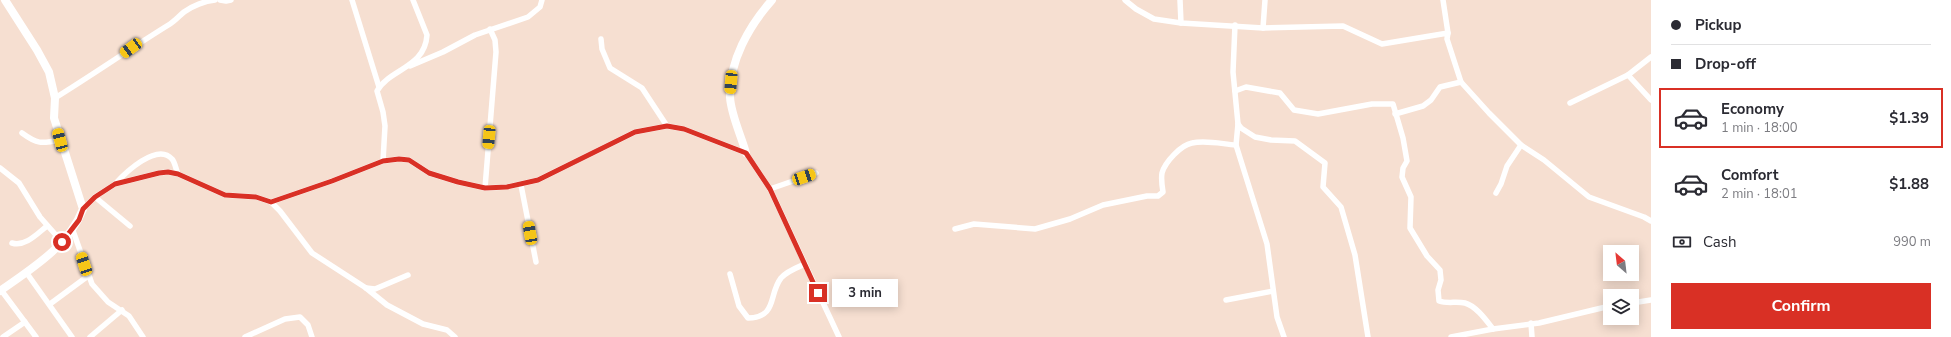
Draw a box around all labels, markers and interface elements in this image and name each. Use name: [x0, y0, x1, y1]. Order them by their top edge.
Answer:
text: Pickup: [1695, 15, 1741, 35]
car: [118, 36, 144, 60]
text: Drop-off: [1695, 54, 1756, 74]
car: [724, 70, 738, 94]
text: Economy: [1721, 99, 1784, 119]
icon: car: [1673, 100, 1709, 136]
text: $1.39: [1889, 108, 1929, 128]
text: 1 min · 18:00: [1721, 119, 1797, 137]
car: [482, 125, 496, 149]
car: [51, 127, 69, 153]
text: Comfort: [1721, 165, 1778, 185]
icon: car: [1673, 166, 1709, 202]
car: [791, 167, 817, 187]
text: $1.88: [1889, 174, 1929, 194]
text: 2 min · 18:01: [1721, 185, 1797, 203]
car: [522, 220, 538, 246]
icon: cash: [1671, 231, 1693, 253]
text: Cash: [1703, 232, 1737, 252]
route start: [53, 233, 71, 251]
text: 990 m: [1893, 233, 1931, 251]
north arrow: [1603, 245, 1639, 281]
map controls: [1603, 245, 1639, 325]
car: [75, 251, 93, 277]
callout: 3 min: [832, 279, 898, 307]
button: Confirm: [1671, 283, 1931, 329]
route end: [809, 284, 827, 302]
text: 3 min: [848, 284, 882, 302]
button: layers: [1603, 289, 1639, 325]

